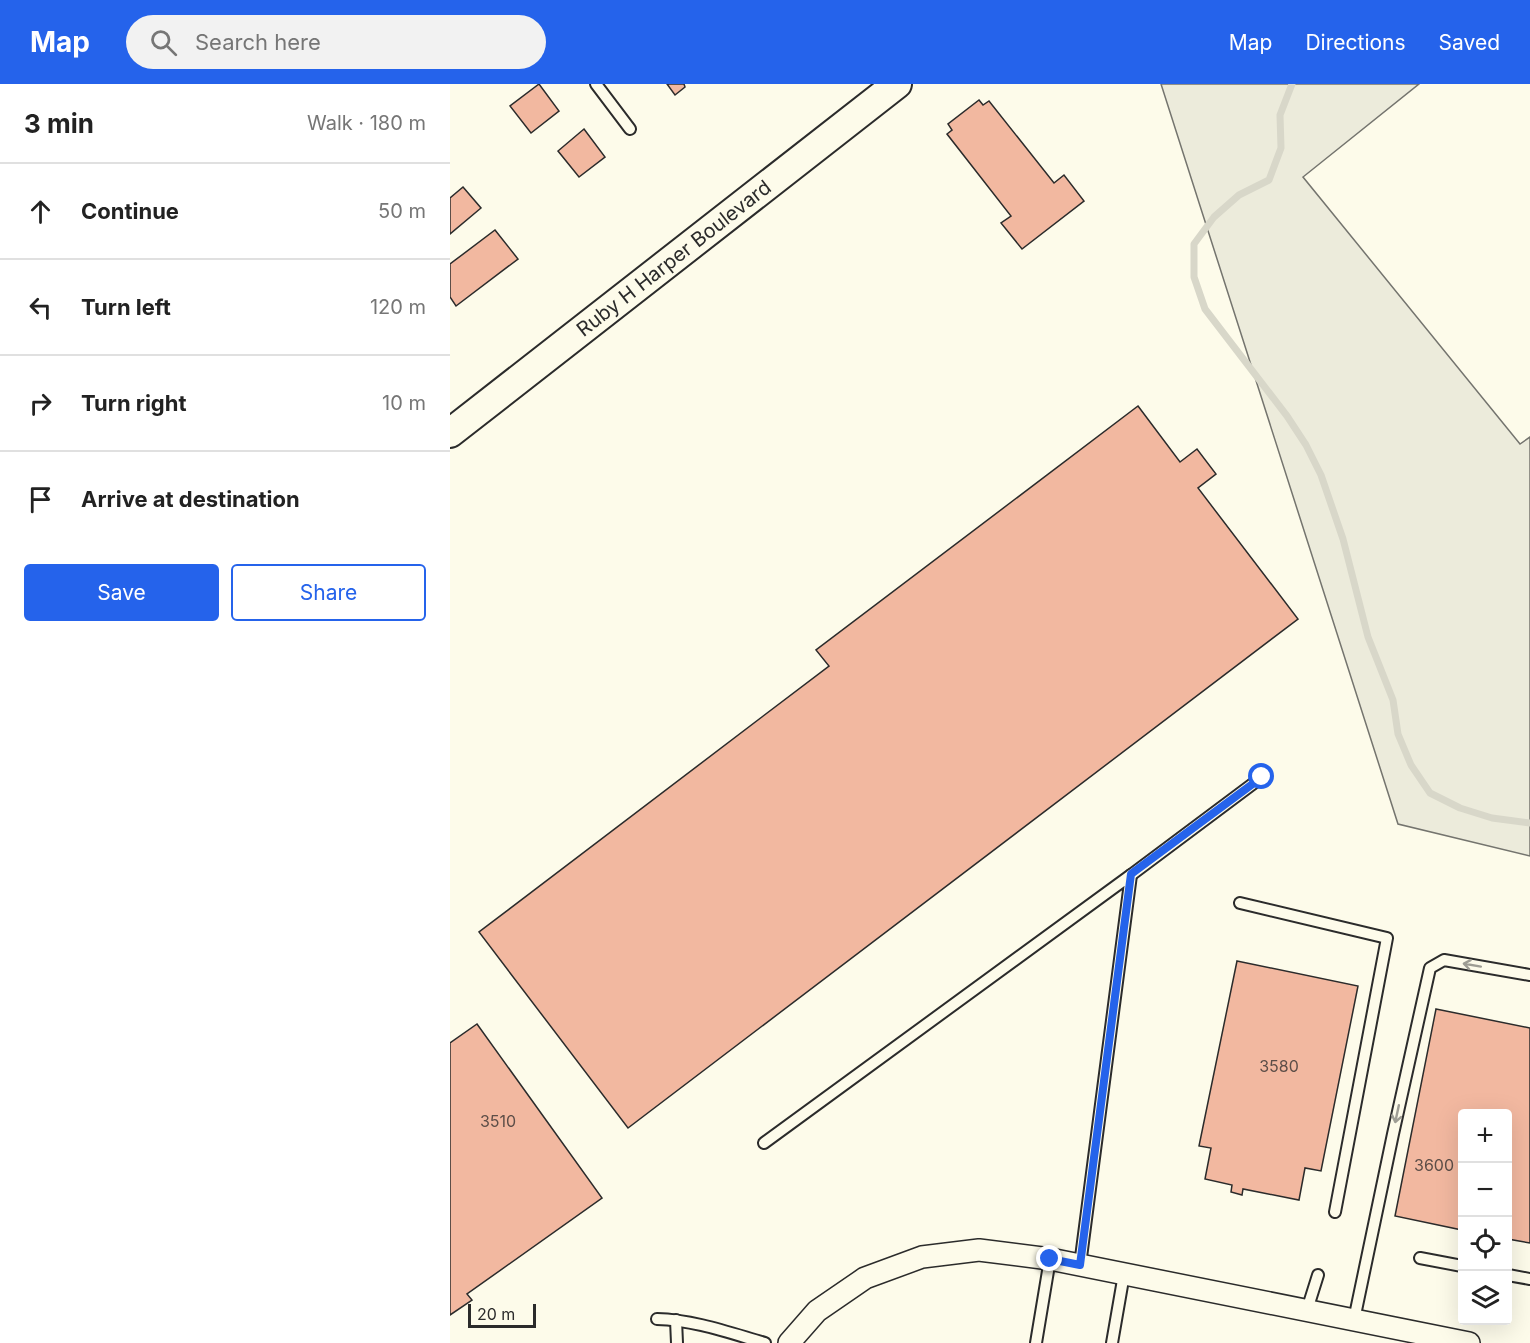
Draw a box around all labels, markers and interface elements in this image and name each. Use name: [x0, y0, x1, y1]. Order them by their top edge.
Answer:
search box: [126, 15, 546, 69]
text: Map: [30, 25, 90, 59]
icon: search: [147, 26, 180, 59]
text: Search here: [195, 29, 321, 55]
text: Map: [1229, 30, 1272, 55]
text: Directions: [1305, 30, 1406, 55]
text: Saved: [1439, 30, 1500, 55]
text: 3 min: [24, 108, 94, 139]
text: Walk · 180 m: [307, 111, 426, 135]
street label: Ruby H Harper Boulevard: [572, 175, 776, 341]
icon: ahead: [24, 195, 57, 228]
text: Continue: [81, 198, 179, 224]
text: 50 m: [378, 199, 426, 223]
icon: left: [24, 291, 57, 324]
text: Turn left: [81, 294, 171, 320]
text: 120 m: [370, 295, 426, 319]
icon: right: [24, 387, 57, 420]
text: Turn right: [81, 390, 187, 416]
text: 10 m: [382, 391, 426, 415]
icon: arrive: [24, 483, 57, 516]
text: Arrive at destination: [81, 486, 300, 512]
button: Save: [24, 564, 219, 621]
button: Share: [231, 564, 426, 621]
route start: [1248, 763, 1274, 789]
one-way arrow: [1463, 959, 1483, 970]
house number: 3580: [1259, 1056, 1299, 1076]
one-way arrow: [1391, 1104, 1402, 1124]
map controls: [1458, 1109, 1512, 1325]
button: +: [1458, 1109, 1512, 1163]
house number: 3510: [480, 1111, 516, 1131]
house number: 3600: [1414, 1155, 1454, 1175]
button: −: [1458, 1163, 1512, 1217]
button: locate: [1458, 1217, 1512, 1271]
route end: [1036, 1245, 1062, 1271]
button: layers: [1458, 1271, 1512, 1325]
scale bar: [468, 1301, 536, 1328]
text: 20 m: [477, 1304, 515, 1324]

